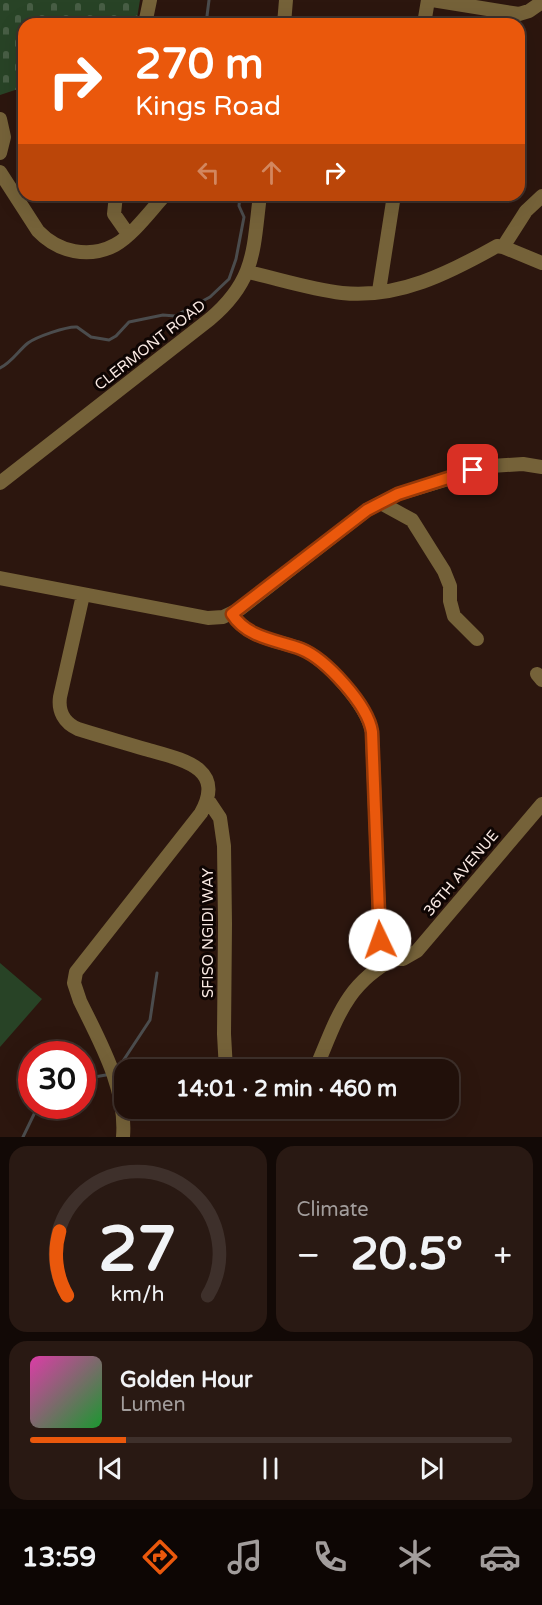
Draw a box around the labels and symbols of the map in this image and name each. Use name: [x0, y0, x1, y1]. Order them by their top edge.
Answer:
street label: CLERMONT ROAD: [91, 296, 209, 394]
pin: [447, 444, 498, 495]
street label: 36TH AVENUE: [420, 826, 502, 920]
street label: SFISO NGIDI WAY: [199, 868, 217, 998]
position arrow: [348, 908, 412, 972]
speed limit sign: 30: [18, 1041, 96, 1119]

